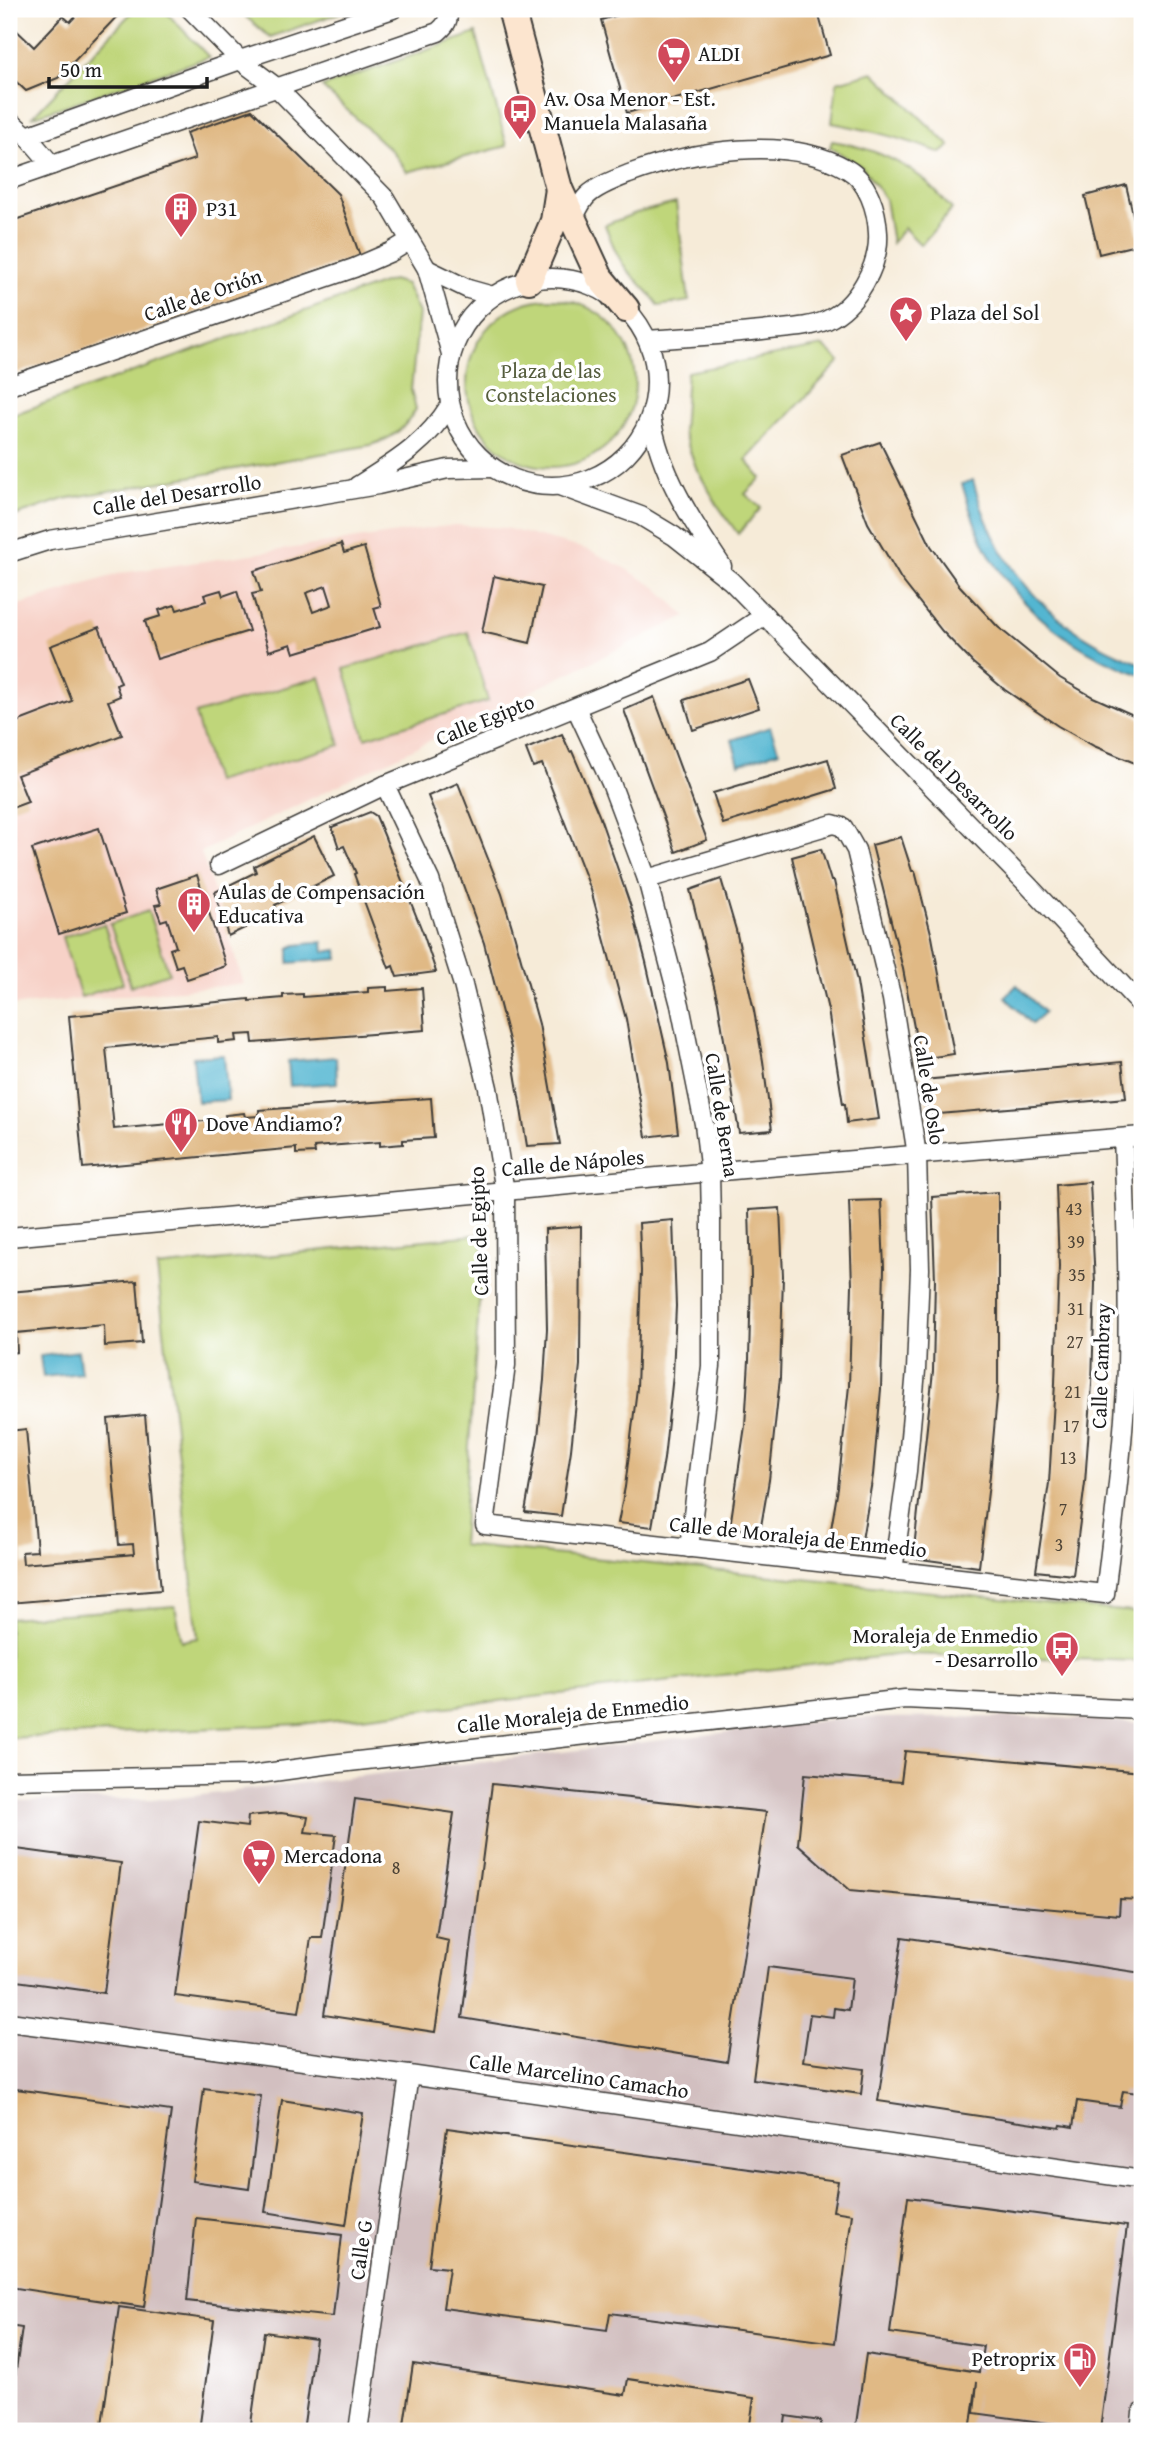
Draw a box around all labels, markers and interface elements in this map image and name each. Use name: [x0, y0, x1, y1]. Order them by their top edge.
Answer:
supermarket icon: ALDI: [655, 35, 693, 84]
place label: ALDI: [698, 38, 740, 69]
scale bar: [49, 46, 206, 90]
text: 50 m: [60, 54, 102, 85]
place label: Av. Osa Menor - Est. Manuela Malasaña: [544, 83, 716, 138]
bus stop icon: Av. Osa Menor - Est. Manuela Malasaña: [501, 92, 539, 141]
building icon: P31: [162, 190, 200, 239]
place label: P31: [206, 193, 238, 224]
street label: Calle de Orión: [140, 260, 266, 329]
place icon: Plaza del Sol: [887, 294, 925, 343]
place label: Plaza del Sol: [930, 297, 1039, 328]
park label: Plaza de las Constelaciones: [485, 355, 617, 410]
street label: Calle del Desarrollo: [90, 466, 263, 523]
street label: Calle Egipto: [431, 686, 539, 753]
street label: Calle del Desarrollo: [883, 705, 1026, 848]
place label: Aulas de Compensación Educativa: [218, 876, 425, 931]
building icon: Aulas de Compensación Educativa: [175, 885, 213, 934]
street label: Calle de Oslo: [906, 1033, 953, 1147]
street label: Calle de Berna: [697, 1051, 748, 1179]
restaurant icon: Dove Andiamo?: [162, 1105, 200, 1154]
place label: Dove Andiamo?: [206, 1108, 342, 1139]
street label: Calle de Nápoles: [500, 1141, 646, 1184]
street label: Calle de Egipto: [461, 1166, 496, 1296]
house number: 43: [1065, 1195, 1083, 1222]
house number: 39: [1067, 1228, 1085, 1255]
house number: 35: [1068, 1261, 1086, 1288]
house number: 31: [1067, 1295, 1085, 1322]
street label: Calle Cambray: [1083, 1302, 1118, 1429]
house number: 27: [1066, 1328, 1084, 1355]
house number: 21: [1064, 1378, 1082, 1405]
house number: 17: [1062, 1412, 1080, 1439]
house number: 13: [1059, 1444, 1077, 1471]
house number: 7: [1059, 1495, 1067, 1522]
street label: Calle de Moraleja de Enmedio: [668, 1508, 928, 1565]
house number: 3: [1055, 1531, 1063, 1558]
place label: Moraleja de Enmedio - Desarrollo: [853, 1620, 1038, 1675]
bus stop icon: Moraleja de Enmedio - Desarrollo: [1043, 1629, 1081, 1678]
street label: Calle Moraleja de Enmedio: [456, 1686, 690, 1741]
supermarket icon: Mercadona: [240, 1837, 278, 1886]
place label: Mercadona: [284, 1840, 382, 1871]
house number: 8: [392, 1854, 400, 1881]
street label: Calle Marcelino Camacho: [467, 2045, 691, 2106]
street label: Calle G: [341, 2218, 380, 2282]
fuel station icon: Petroprix: [1061, 2340, 1099, 2389]
place label: Petroprix: [972, 2343, 1056, 2374]

